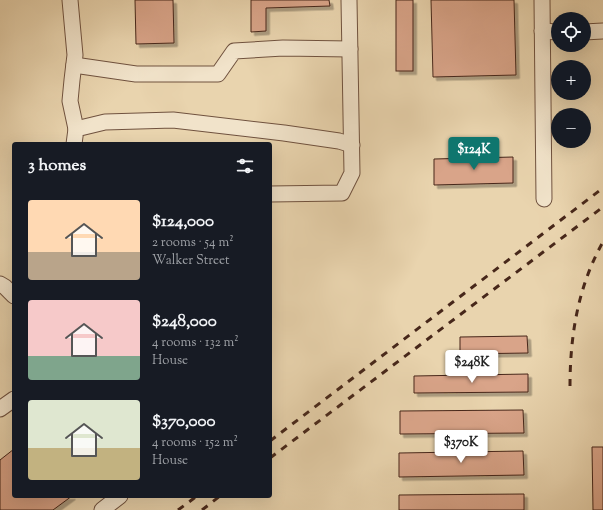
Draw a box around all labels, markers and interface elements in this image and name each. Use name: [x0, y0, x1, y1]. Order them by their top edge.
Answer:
map controls: [551, 12, 591, 148]
button: locate: [551, 12, 591, 52]
button: +: [551, 60, 591, 100]
button: −: [551, 108, 591, 148]
pin: $124K: [446, 137, 502, 171]
text: $124K: [457, 141, 491, 159]
text: 3 homes: [28, 154, 86, 178]
icon: filters: [234, 155, 256, 177]
text: $124,000: [152, 210, 214, 234]
icon: home: [60, 216, 108, 264]
text: 2 rooms · 54 m²: [152, 234, 234, 252]
text: Walker Street: [152, 252, 230, 270]
text: $248,000: [152, 310, 217, 334]
icon: home: [60, 316, 108, 364]
text: 4 rooms · 132 m²: [152, 334, 239, 352]
pin: $248K: [444, 350, 500, 384]
text: House: [152, 352, 188, 370]
text: $248K: [454, 354, 490, 372]
text: $370,000: [152, 410, 215, 434]
icon: home: [60, 416, 108, 464]
pin: $370K: [433, 430, 489, 464]
text: 4 rooms · 152 m²: [152, 434, 238, 452]
text: $370K: [444, 434, 478, 452]
text: House: [152, 452, 188, 470]

